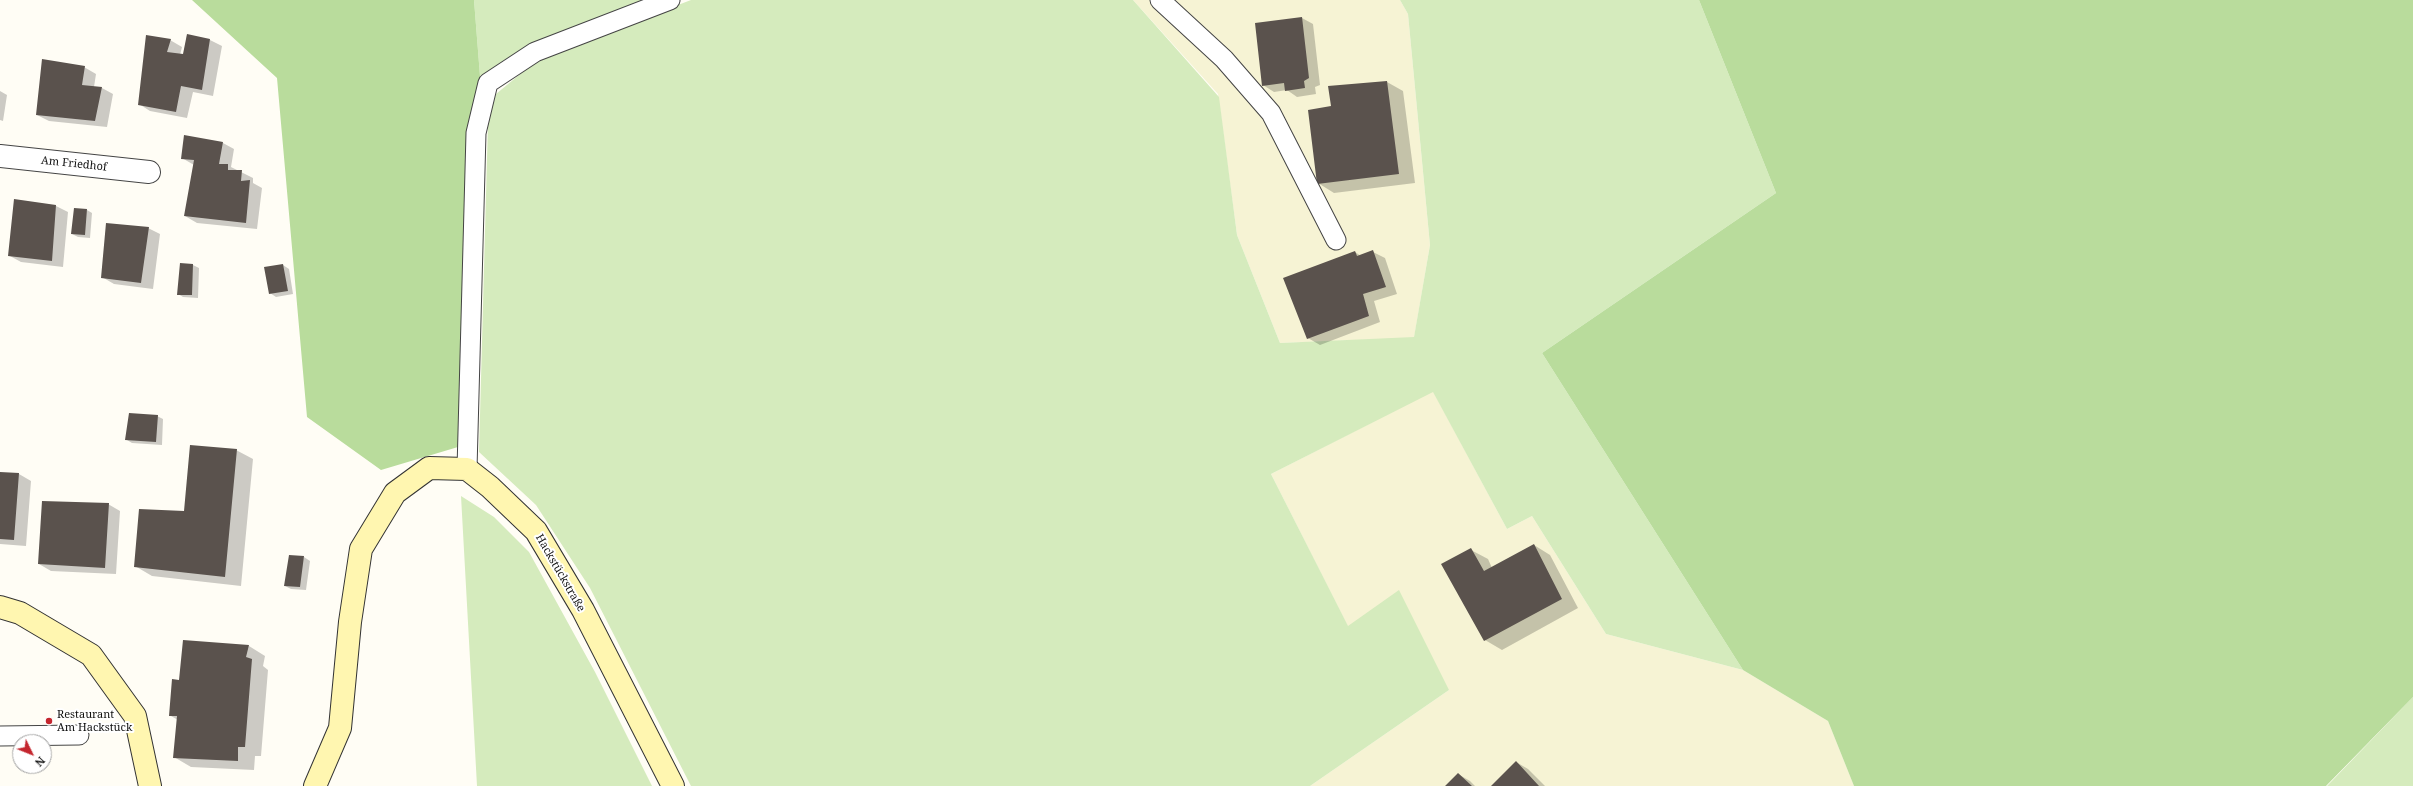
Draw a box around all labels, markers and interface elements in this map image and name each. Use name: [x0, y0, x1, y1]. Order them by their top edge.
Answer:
street label: Am Friedhof: [40, 154, 108, 174]
street label: Hackstückstraße: [532, 532, 588, 614]
place label: Restaurant Am Hackstück: [57, 708, 132, 734]
marker: Restaurant Am Hackstück: [44, 716, 54, 726]
north arrow: [12, 734, 52, 774]
text: N: [32, 754, 49, 770]

